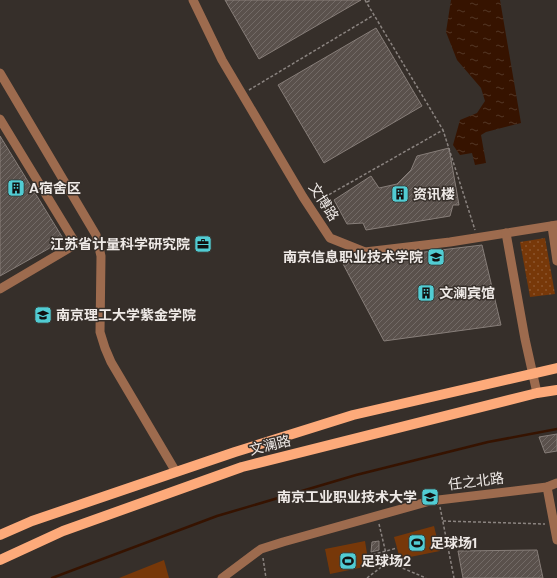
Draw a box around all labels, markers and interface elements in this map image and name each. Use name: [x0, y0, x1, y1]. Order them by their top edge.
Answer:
building icon: A宿舍区: [6, 178, 26, 198]
place label: A宿舍区: [29, 179, 81, 197]
street label: 文博路: [305, 179, 343, 225]
building icon: 资讯楼: [390, 184, 410, 204]
place label: 资讯楼: [413, 185, 455, 203]
office icon: 江苏省计量科学研究院: [193, 234, 213, 254]
place label: 江苏省计量科学研究院: [50, 235, 190, 253]
school or university icon: 南京信息职业技术学院: [426, 247, 446, 267]
place label: 南京信息职业技术学院: [283, 248, 423, 266]
building icon: 文澜宾馆: [416, 283, 436, 303]
place label: 文澜宾馆: [439, 284, 495, 302]
school or university icon: 南京理工大学紫金学院: [33, 305, 53, 325]
place label: 南京理工大学紫金学院: [56, 306, 196, 324]
street label: 文澜路: [247, 431, 293, 459]
street label: 任之北路: [447, 469, 505, 493]
school or university icon: 南京工业职业技术大学: [420, 487, 440, 507]
place label: 南京工业职业技术大学: [277, 488, 417, 506]
sports icon: 足球场1: [407, 533, 427, 553]
place label: 足球场1: [430, 534, 477, 552]
sports icon: 足球场2: [338, 551, 358, 571]
place label: 足球场2: [361, 552, 411, 570]

